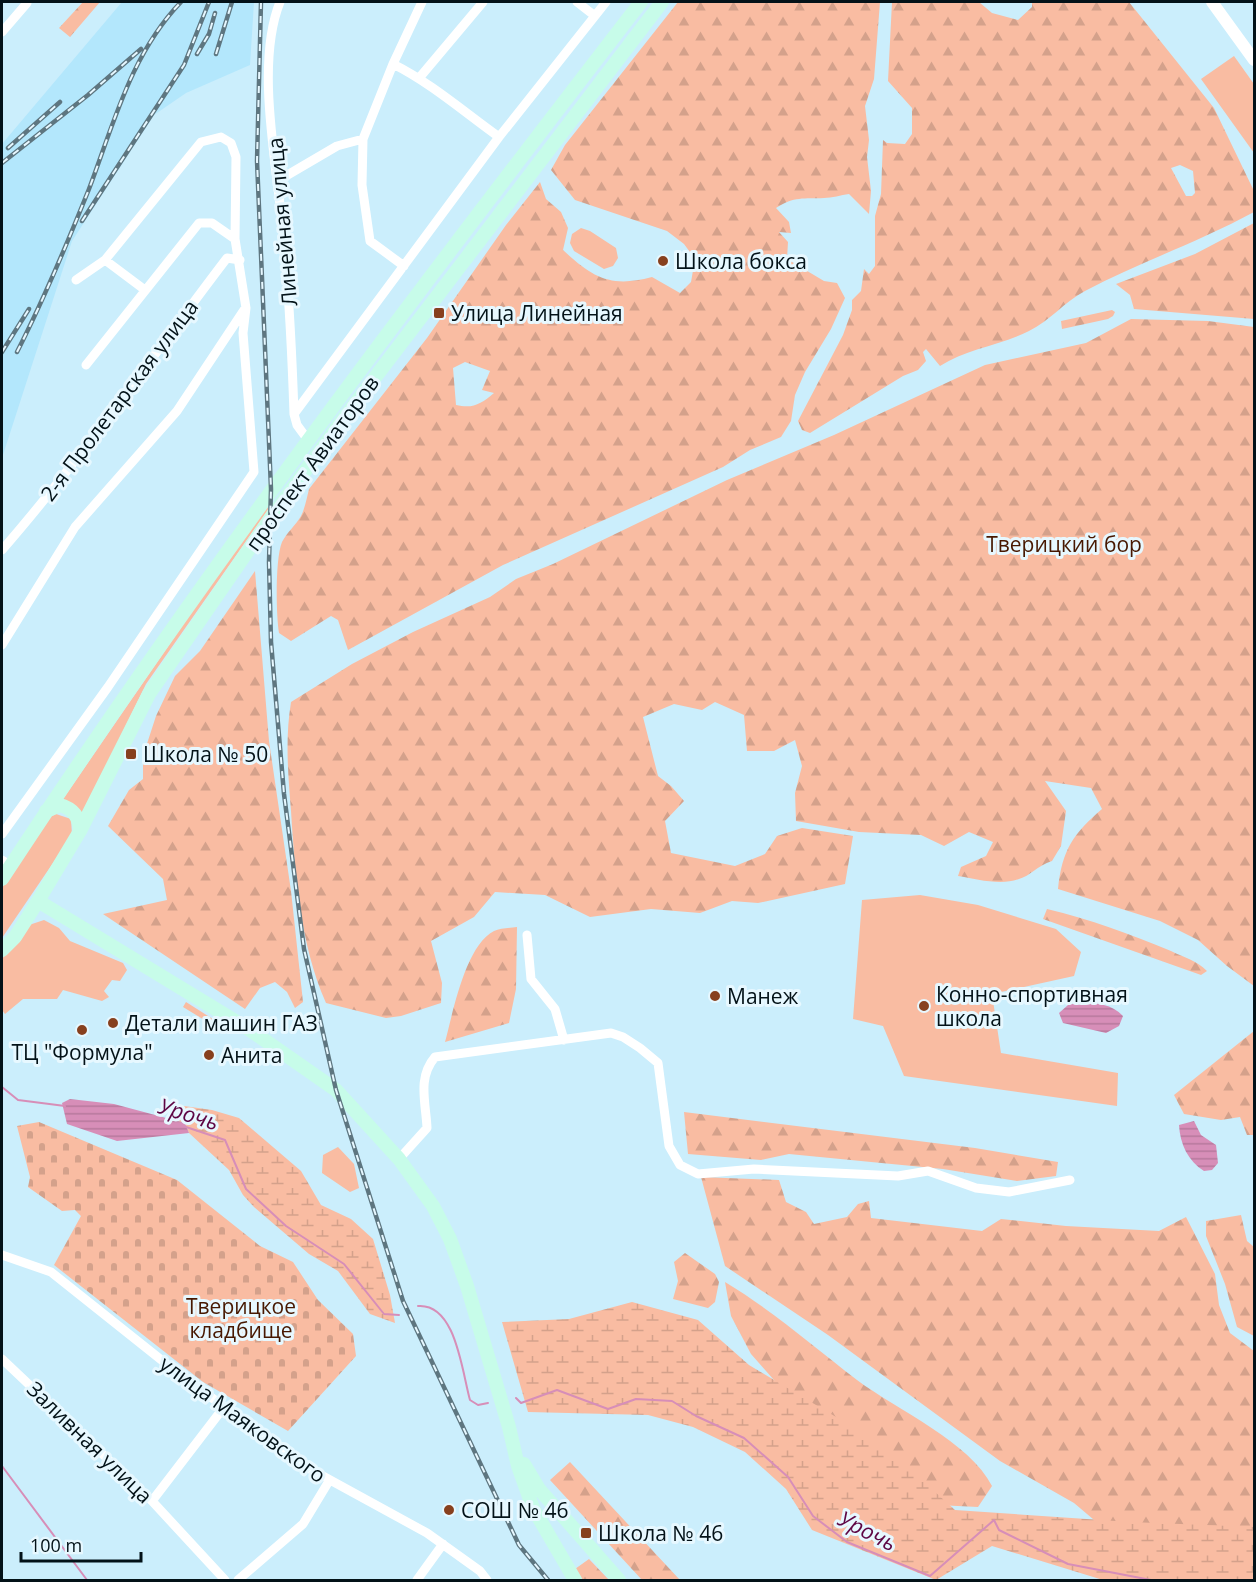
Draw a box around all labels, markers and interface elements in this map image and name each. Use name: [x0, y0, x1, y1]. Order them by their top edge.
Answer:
street label: Линейная улица: [261, 136, 303, 308]
place label: Школа бокса: [675, 247, 807, 275]
marker: Школа бокса: [656, 254, 670, 268]
street label: 2-я Пролетарская улица: [34, 294, 204, 506]
place label: Улица Линейная: [451, 299, 623, 327]
marker: Улица Линейная: [432, 306, 446, 320]
street label: проспект Авиаторов: [239, 370, 385, 556]
park label: Тверицкий бор: [986, 530, 1142, 558]
place label: Школа № 50: [143, 740, 268, 768]
marker: Школа № 50: [124, 747, 138, 761]
place label: Конно-спортивная школа: [936, 980, 1128, 1032]
place label: Манеж: [727, 982, 799, 1010]
marker: Манеж: [708, 989, 722, 1003]
marker: Конно-спортивная школа: [917, 999, 931, 1013]
place label: Детали машин ГАЗ: [125, 1009, 318, 1037]
marker: Детали машин ГАЗ: [106, 1016, 120, 1030]
marker: ТЦ "Формула": [75, 1023, 89, 1037]
place label: ТЦ "Формула": [11, 1038, 153, 1066]
place label: Анита: [221, 1041, 282, 1069]
marker: Анита: [202, 1048, 216, 1062]
water label: Урочь: [154, 1089, 223, 1136]
park label: Тверицкое кладбище: [186, 1292, 296, 1344]
street label: улица Маяковского: [154, 1349, 332, 1489]
street label: Заливная улица: [21, 1375, 159, 1509]
place label: СОШ № 46: [461, 1496, 569, 1524]
water label: Урочь: [833, 1502, 902, 1557]
marker: СОШ № 46: [442, 1503, 456, 1517]
place label: Школа № 46: [598, 1519, 723, 1547]
scale bar: [21, 1525, 141, 1563]
marker: Школа № 46: [579, 1526, 593, 1540]
text: 100 m: [30, 1533, 82, 1557]

